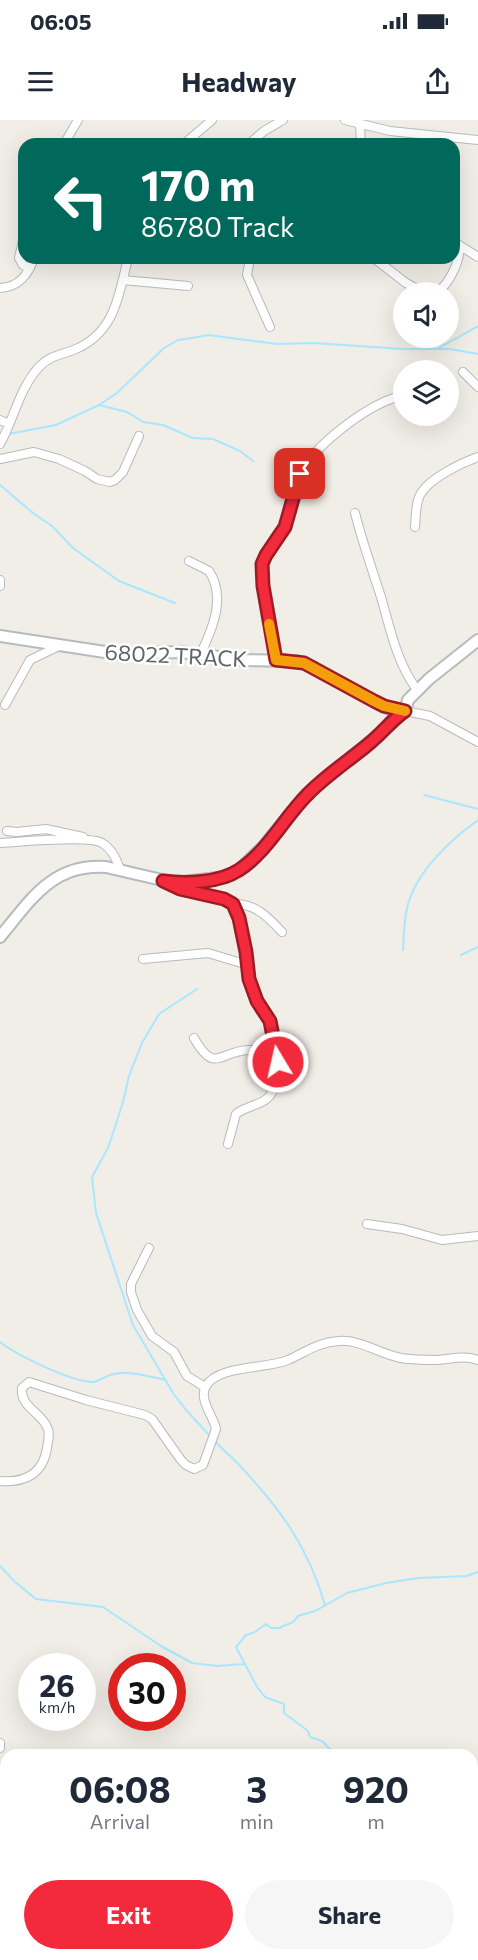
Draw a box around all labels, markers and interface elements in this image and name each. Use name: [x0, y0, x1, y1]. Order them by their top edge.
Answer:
text: 06:05: [30, 8, 91, 35]
icon: menu: [24, 65, 57, 98]
text: Headway: [181, 65, 297, 98]
icon: share: [421, 65, 454, 98]
text: 170 m: [141, 158, 255, 210]
icon: left: [42, 162, 120, 240]
text: 86780 Track: [141, 210, 295, 243]
map controls: [393, 282, 459, 426]
button: sound: [393, 282, 459, 348]
button: layers: [393, 360, 459, 426]
pin: [274, 448, 325, 499]
icon: arrive: [283, 457, 316, 490]
street label: 68022 TRACK: [104, 638, 248, 672]
position arrow: [246, 1030, 310, 1094]
speed limit sign: 30: [108, 1653, 186, 1731]
text: 26: [39, 1666, 75, 1703]
text: km/h: [39, 1698, 75, 1716]
text: 06:08: [69, 1766, 171, 1810]
text: 3: [246, 1766, 267, 1810]
text: 920: [343, 1766, 409, 1810]
text: Arrival: [90, 1809, 150, 1833]
text: min: [240, 1809, 274, 1833]
text: m: [367, 1809, 385, 1833]
button: Exit: [24, 1880, 233, 1949]
button: Share: [245, 1880, 454, 1949]

